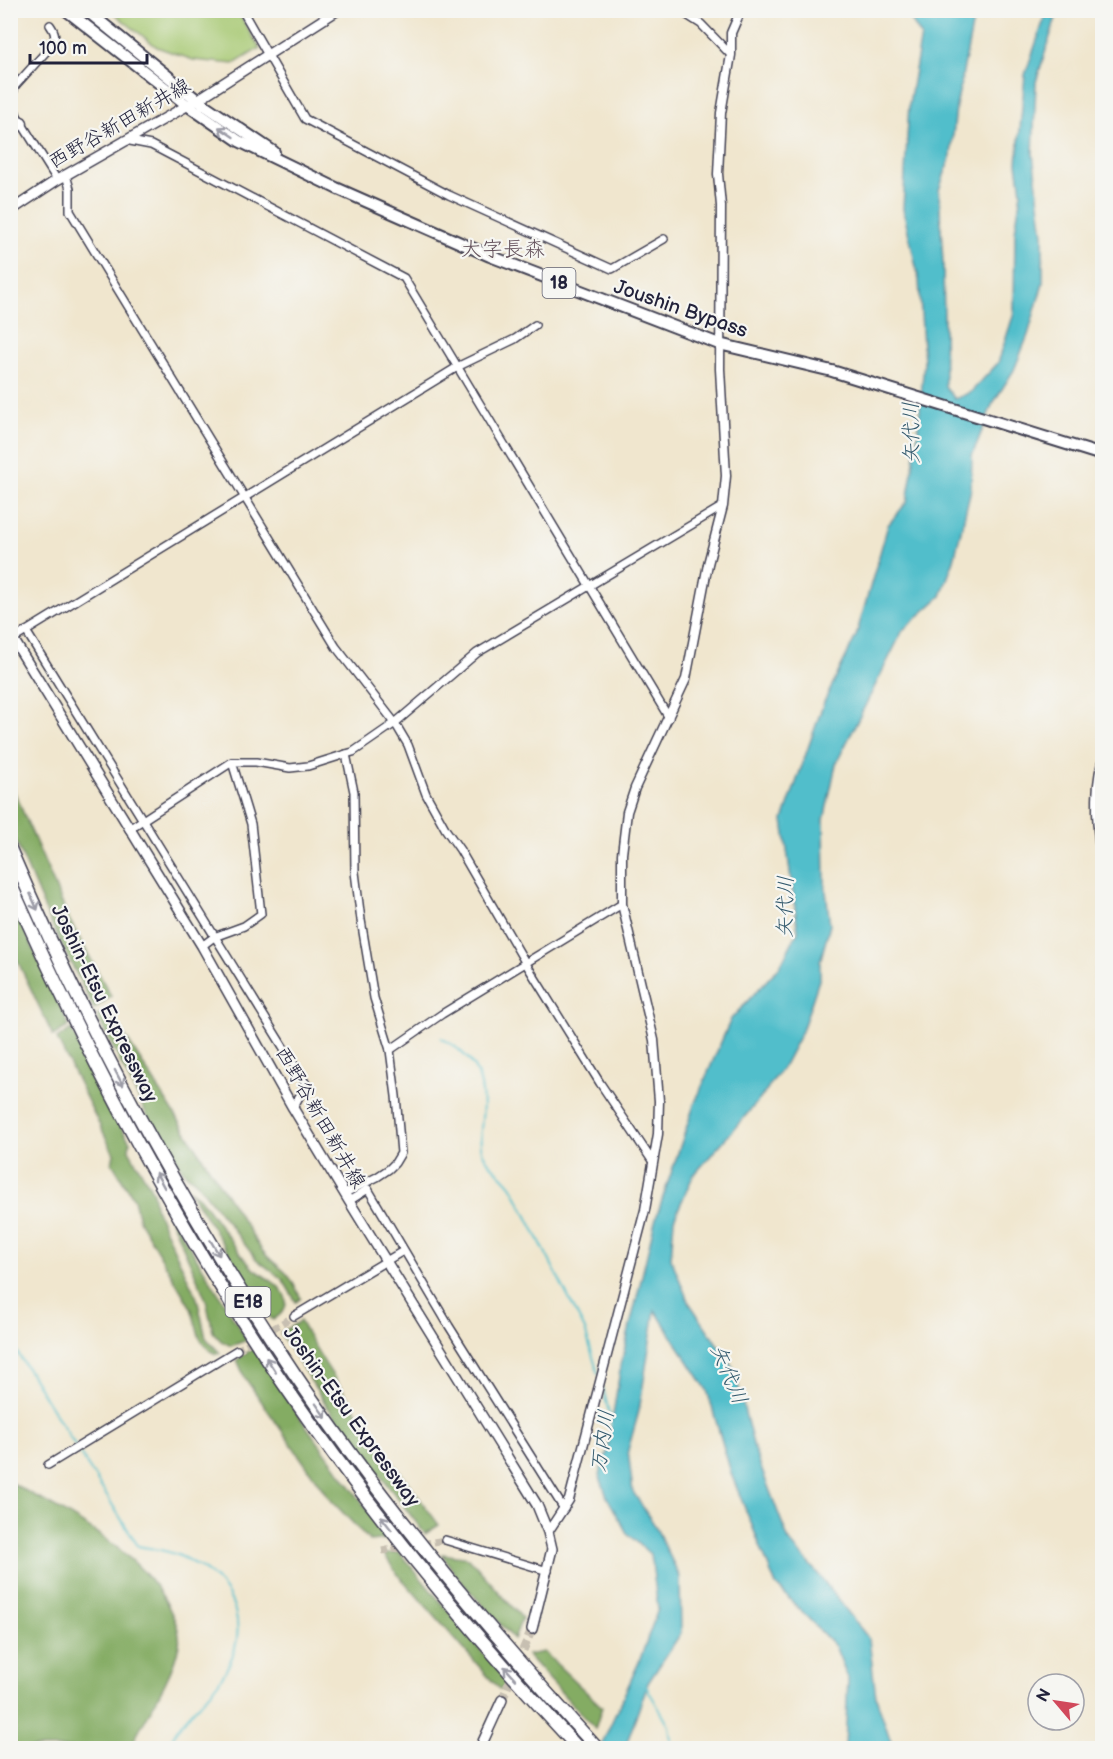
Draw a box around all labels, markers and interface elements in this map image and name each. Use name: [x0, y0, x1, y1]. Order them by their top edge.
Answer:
scale bar: [30, 27, 147, 65]
text: 100 m: [39, 38, 87, 59]
street label: 西野谷新田新井線: [44, 73, 195, 174]
one-way arrow: [218, 126, 234, 138]
district label: 大字長森: [461, 237, 545, 262]
road number: 18: [542, 268, 576, 298]
street label: Joushin Bypass: [611, 275, 751, 343]
water label: 矢代川: [898, 401, 925, 465]
water label: 矢代川: [772, 875, 799, 939]
one-way arrow: [29, 893, 40, 911]
street label: Joshin-Etsu Expressway: [46, 900, 163, 1106]
street label: 西野谷新田新井線: [270, 1042, 371, 1193]
one-way arrow: [114, 1068, 125, 1086]
one-way arrow: [154, 1172, 166, 1189]
one-way arrow: [209, 1239, 221, 1256]
road number: E18: [226, 1287, 270, 1317]
street label: Joshin-Etsu Expressway: [278, 1322, 425, 1512]
water label: 矢代川: [705, 1340, 752, 1408]
one-way arrow: [265, 1357, 277, 1374]
one-way arrow: [315, 1402, 327, 1419]
water label: 万内川: [586, 1408, 619, 1474]
one-way arrow: [379, 1515, 392, 1531]
one-way arrow: [503, 1666, 517, 1681]
north arrow: [1026, 1672, 1086, 1732]
text: N: [1033, 1686, 1055, 1705]

